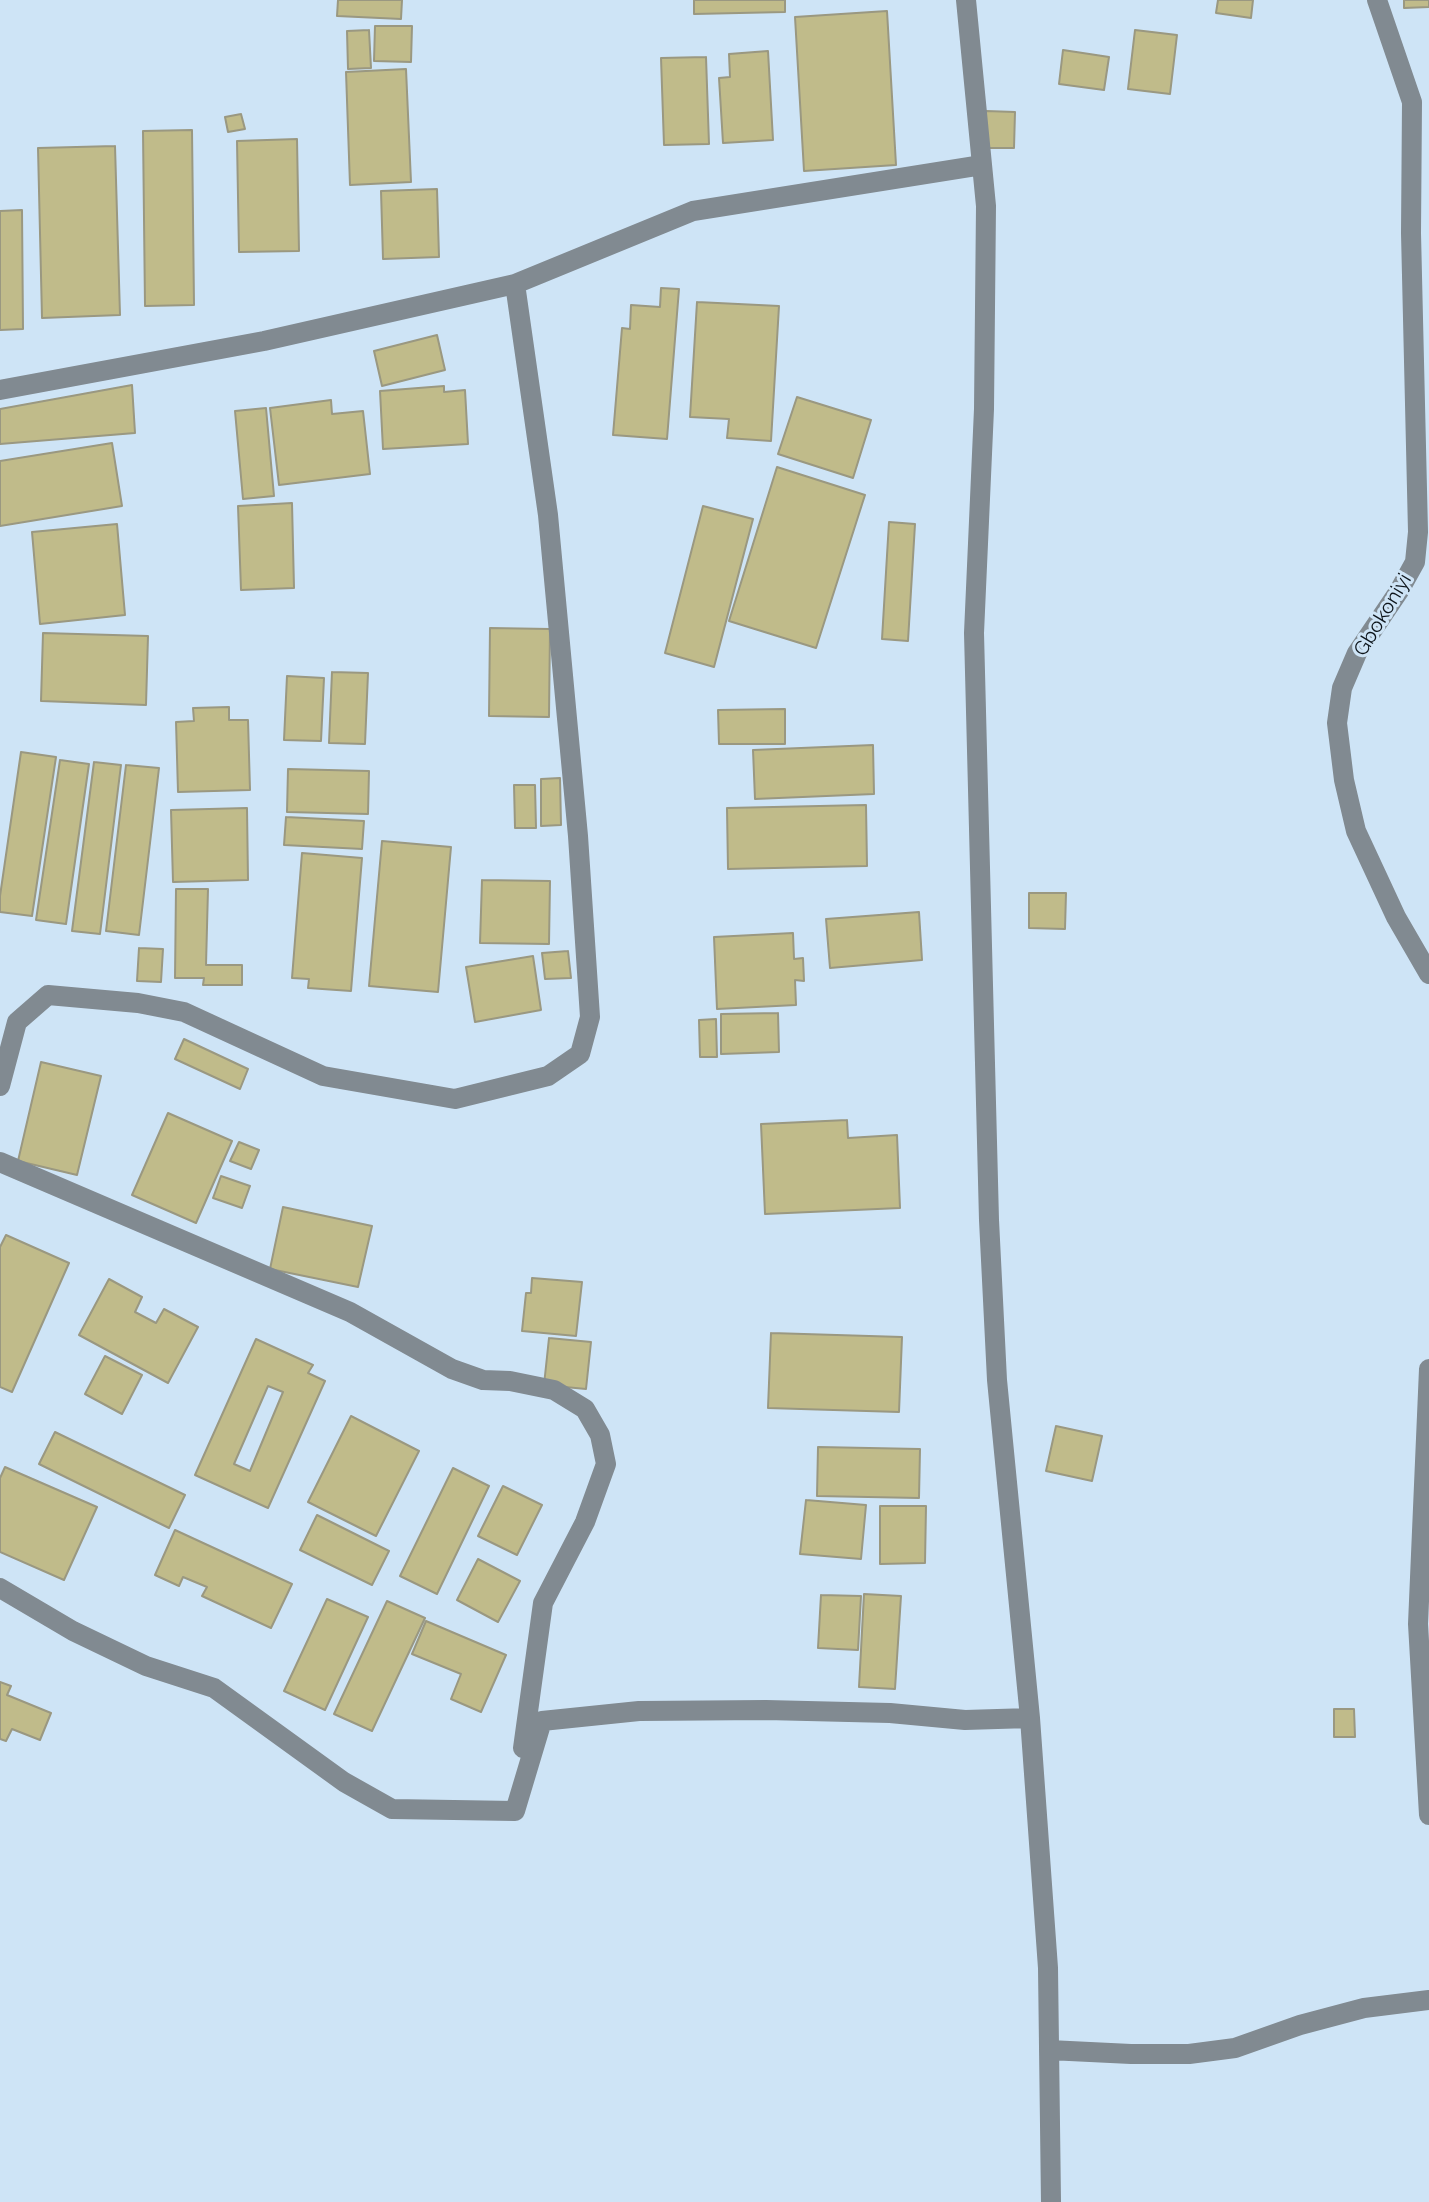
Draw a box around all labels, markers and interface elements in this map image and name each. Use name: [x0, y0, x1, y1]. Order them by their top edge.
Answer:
street label: Gbokoniyi: [1349, 570, 1417, 660]

